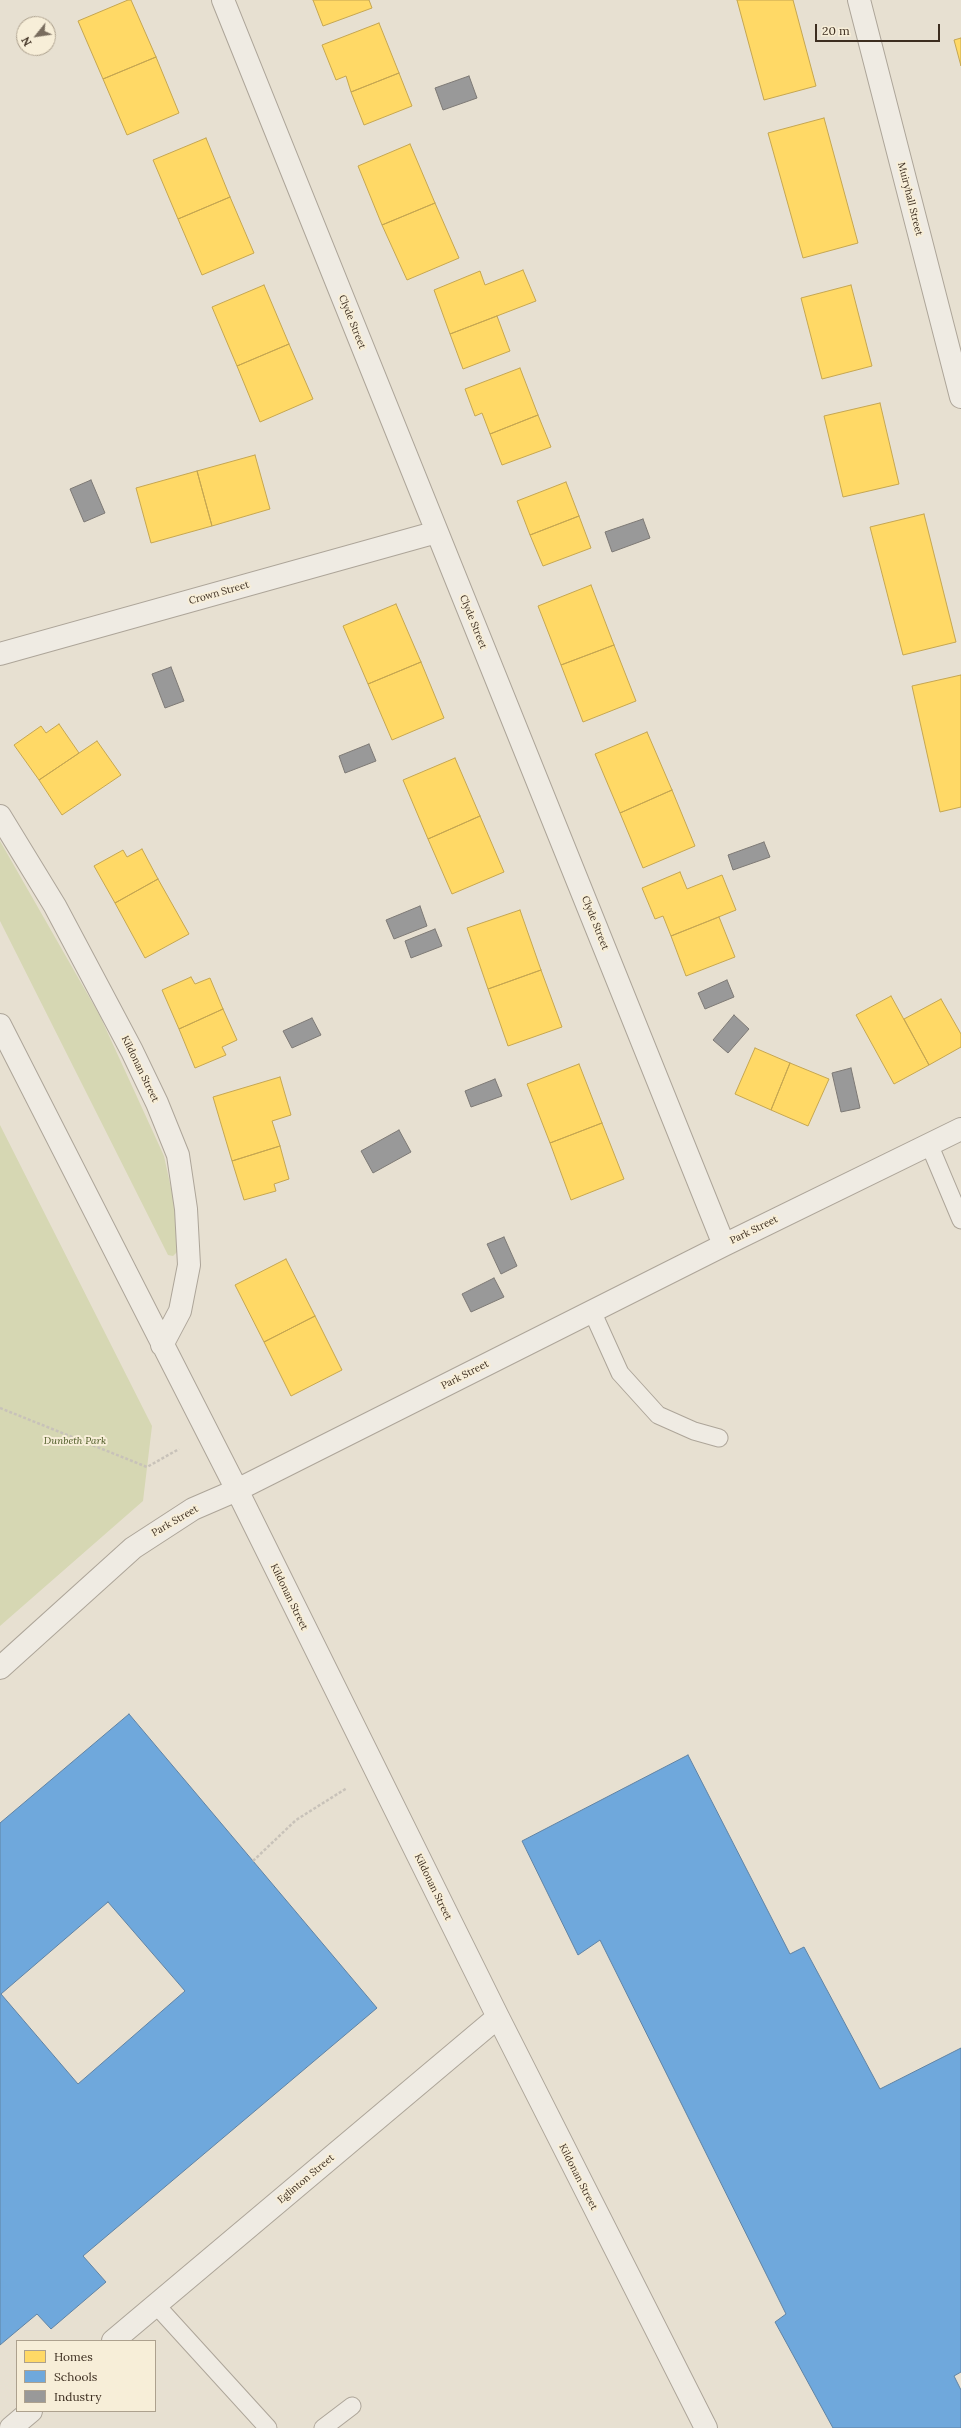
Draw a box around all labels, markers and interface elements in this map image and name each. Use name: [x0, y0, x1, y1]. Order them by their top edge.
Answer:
north arrow: [16, 16, 56, 56]
scale bar: [817, 16, 942, 42]
text: 20 m: [822, 23, 850, 38]
text: N: [18, 34, 35, 49]
street label: Muiryhall Street: [895, 161, 925, 237]
street label: Clyde Street: [336, 293, 368, 351]
street label: Crown Street: [188, 579, 250, 607]
street label: Clyde Street: [457, 593, 489, 651]
street label: Clyde Street: [579, 894, 611, 952]
street label: Kildonan Street: [119, 1034, 161, 1104]
street label: Park Street: [728, 1213, 780, 1247]
street label: Park Street: [439, 1358, 491, 1392]
park label: Dunbeth Park: [44, 1435, 106, 1447]
street label: Park Street: [150, 1503, 200, 1539]
street label: Kildonan Street: [268, 1562, 310, 1632]
street label: Kildonan Street: [412, 1852, 454, 1922]
street label: Kildonan Street: [556, 2142, 600, 2212]
street label: Eglinton Street: [275, 2152, 337, 2206]
legend: [16, 2340, 156, 2412]
text: Homes: [54, 2349, 93, 2364]
text: Schools: [54, 2369, 97, 2384]
text: Industry: [54, 2389, 101, 2404]

